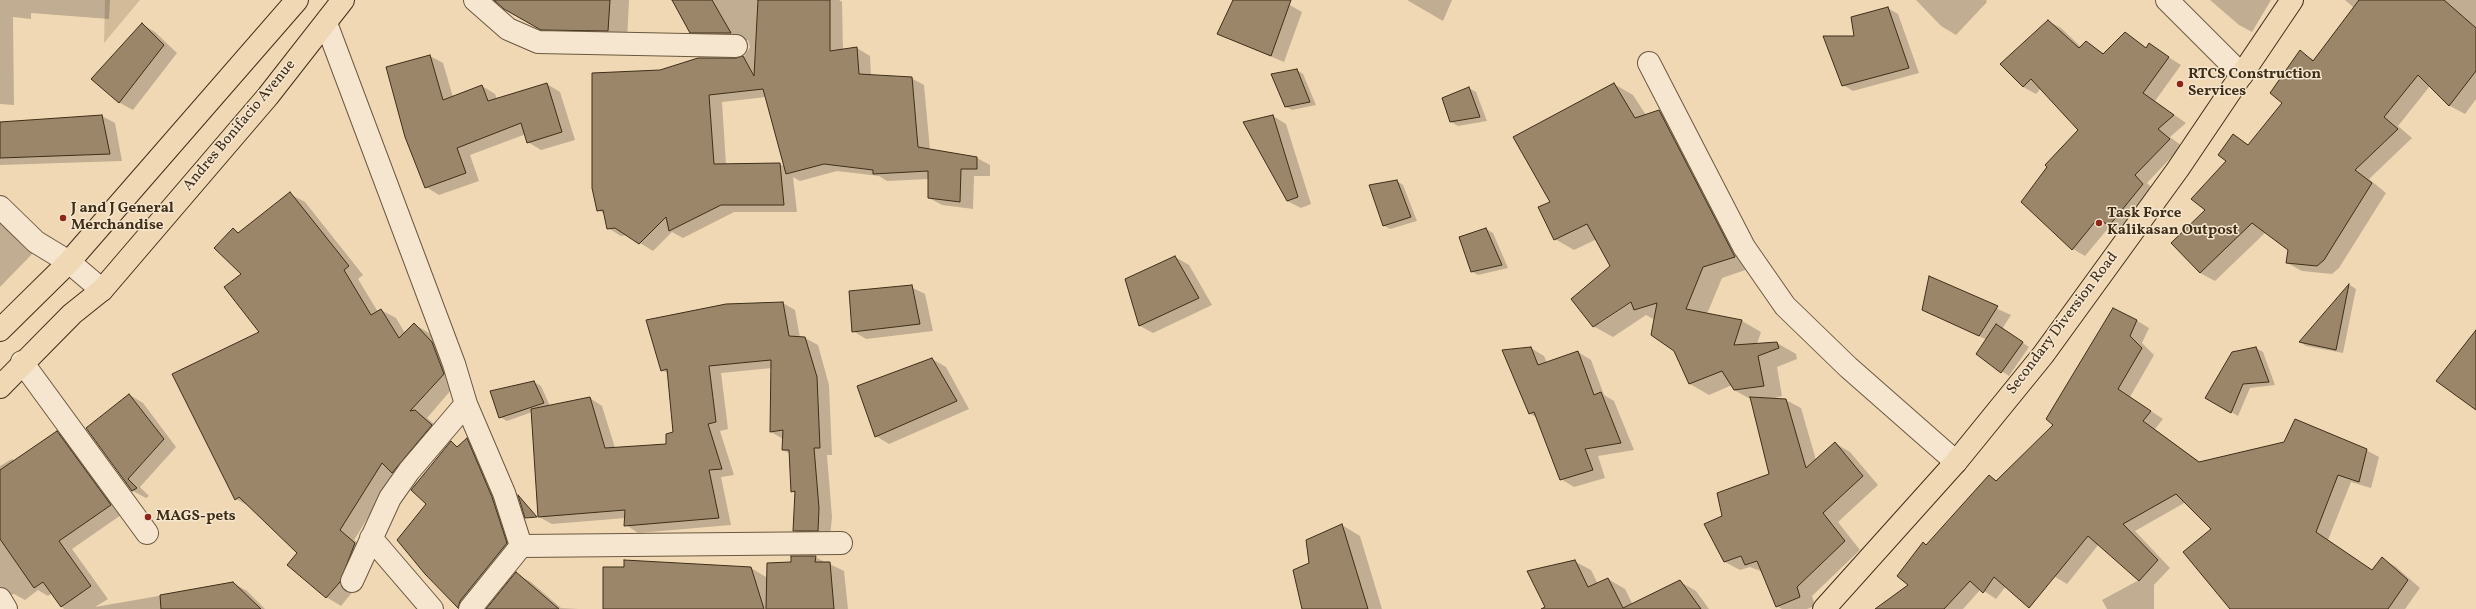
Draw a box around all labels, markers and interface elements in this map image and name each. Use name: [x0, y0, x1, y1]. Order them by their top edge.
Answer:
street label: Andres Bonifacio Avenue: [180, 57, 300, 195]
place label: RTCS Construction Services: [2188, 66, 2321, 101]
marker: RTCS Construction Services: [2175, 79, 2185, 89]
place label: J and J General Merchandise: [71, 200, 174, 235]
place label: Task Force Kalikasan Outpost: [2107, 205, 2238, 240]
marker: J and J General Merchandise: [58, 213, 68, 223]
marker: Task Force Kalikasan Outpost: [2094, 218, 2104, 228]
street label: Secondary Diversion Road: [2004, 249, 2122, 399]
place label: MAGS-pets: [156, 508, 236, 526]
marker: MAGS-pets: [143, 512, 153, 522]

